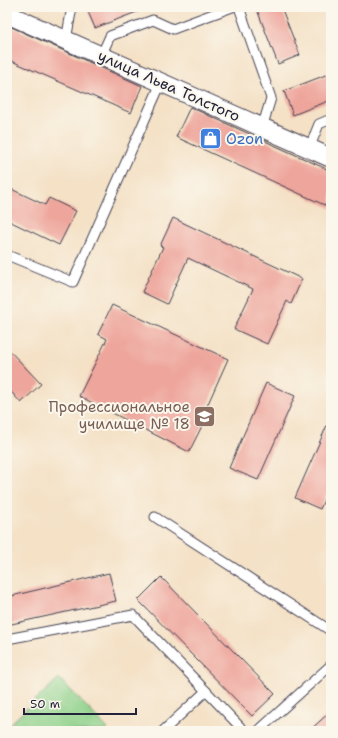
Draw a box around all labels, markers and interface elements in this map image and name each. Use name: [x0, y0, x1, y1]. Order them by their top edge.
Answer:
street label: улица Льва Толстого: [95, 46, 243, 126]
shop icon: Ozon: [198, 126, 224, 152]
place label: Ozon: [226, 129, 263, 149]
place label: Профессиональное училище № 18: [49, 397, 190, 434]
school or university icon: Профессиональное училище № 18: [192, 403, 218, 429]
scale bar: [24, 690, 136, 716]
text: 50 m: [30, 696, 60, 712]

